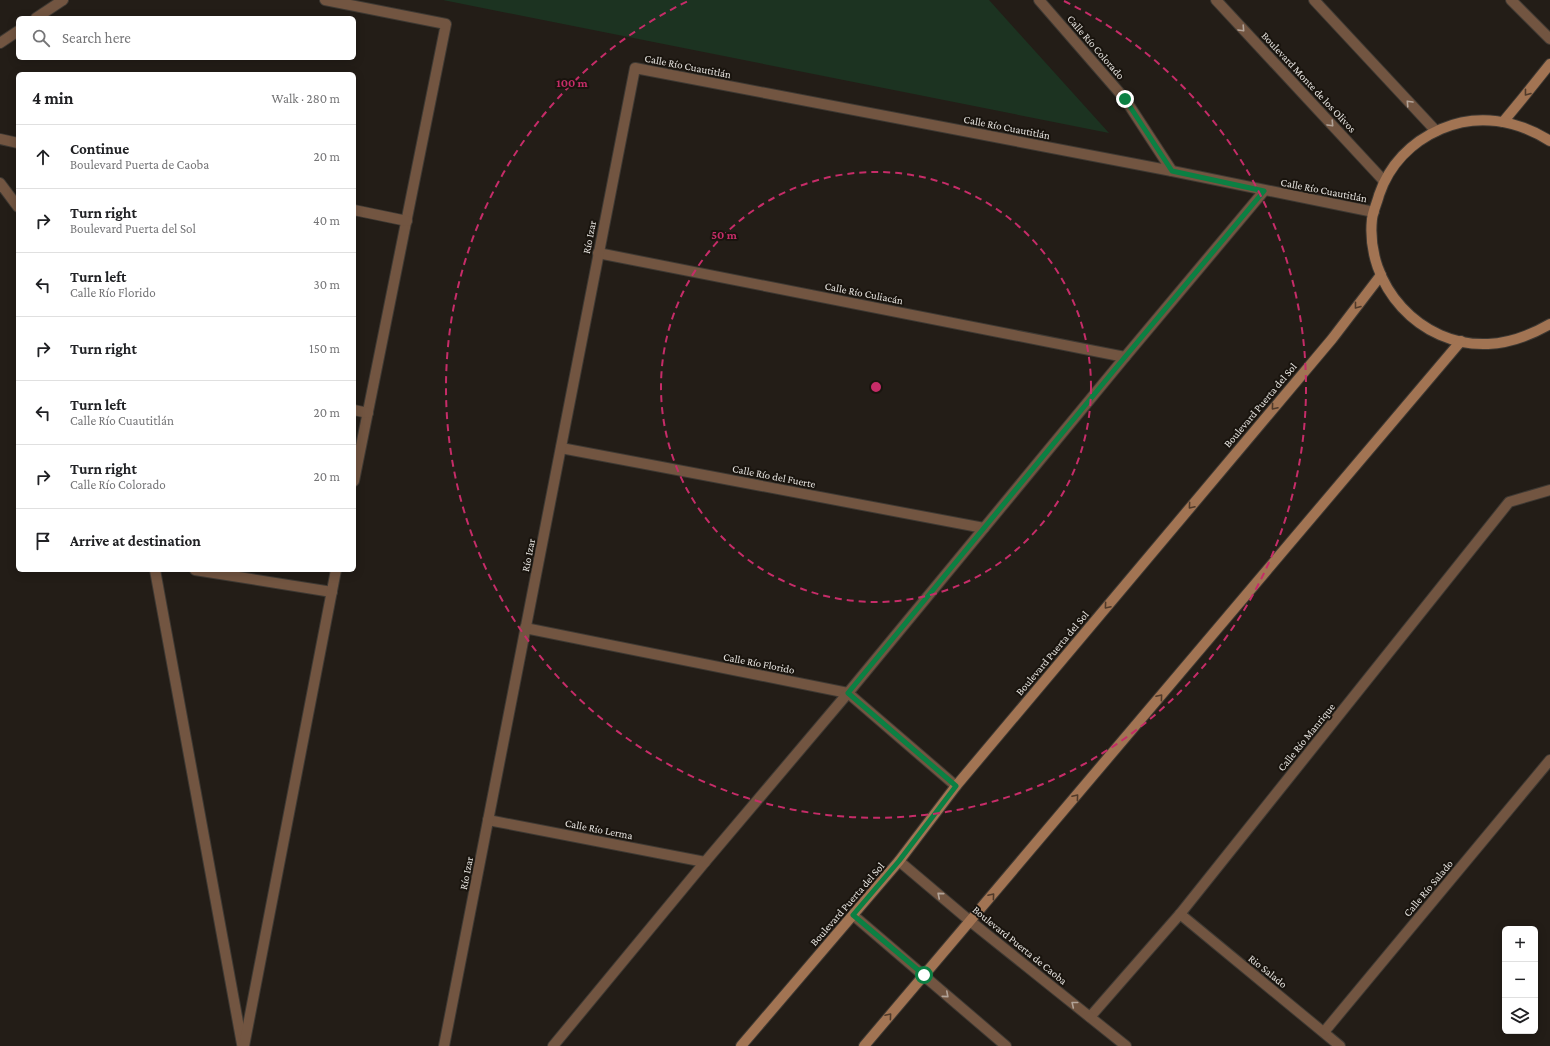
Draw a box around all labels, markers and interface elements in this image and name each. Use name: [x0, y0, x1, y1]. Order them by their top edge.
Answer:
street label: Calle Río Colorado: [1065, 13, 1127, 82]
search box: [16, 16, 356, 60]
one-way arrow: [1238, 24, 1245, 31]
icon: search: [30, 27, 52, 49]
street label: Boulevard Monte de los Olivos: [1259, 29, 1359, 135]
text: Search here: [62, 30, 131, 46]
street label: Calle Río Cuautitlán: [644, 52, 732, 80]
text: 100 m: [556, 76, 589, 90]
text: 4 min: [32, 89, 74, 108]
one-way arrow: [1525, 89, 1532, 96]
route end: [1116, 90, 1134, 108]
text: Walk · 280 m: [272, 91, 340, 106]
one-way arrow: [1407, 100, 1414, 107]
street label: Calle Río Cuautitlán: [963, 113, 1051, 141]
one-way arrow: [1326, 119, 1334, 127]
text: Continue: [70, 141, 129, 157]
icon: ahead: [32, 146, 54, 168]
text: 20 m: [314, 149, 340, 164]
text: Boulevard Puerta de Caoba: [70, 157, 209, 172]
street label: Calle Río Cuautitlán: [1280, 176, 1368, 204]
text: Turn right: [70, 205, 137, 221]
icon: right: [32, 210, 54, 232]
text: 40 m: [313, 213, 340, 228]
street label: Río Izar: [580, 219, 598, 255]
text: Boulevard Puerta del Sol: [70, 221, 196, 236]
text: 50 m: [711, 228, 738, 242]
text: Turn left: [70, 269, 126, 285]
icon: left: [32, 274, 54, 296]
text: 30 m: [314, 277, 340, 292]
street label: Calle Río Culiacán: [824, 280, 904, 306]
text: Calle Río Florido: [70, 285, 156, 300]
one-way arrow: [1354, 302, 1361, 309]
icon: right: [32, 338, 54, 360]
text: Turn right: [70, 341, 137, 357]
text: 150 m: [309, 341, 340, 356]
street label: Boulevard Puerta del Sol: [1221, 360, 1299, 450]
centre of rings: [869, 380, 883, 394]
text: Turn left: [70, 397, 126, 413]
icon: left: [32, 402, 54, 424]
one-way arrow: [1272, 402, 1279, 409]
text: 20 m: [314, 405, 340, 420]
text: Calle Río Cuautitlán: [70, 413, 174, 428]
text: Turn right: [70, 461, 137, 477]
street label: Calle Río del Fuerte: [731, 462, 817, 490]
icon: right: [32, 466, 54, 488]
text: 20 m: [314, 469, 340, 484]
text: Calle Río Colorado: [70, 477, 166, 492]
one-way arrow: [1188, 502, 1195, 509]
icon: arrive: [32, 530, 54, 552]
text: Arrive at destination: [70, 533, 201, 549]
street label: Río Izar: [519, 537, 537, 573]
one-way arrow: [1105, 601, 1112, 609]
street label: Boulevard Puerta del Sol: [1013, 608, 1091, 698]
street label: Calle Río Florido: [722, 650, 796, 676]
one-way arrow: [1155, 695, 1162, 702]
street label: Calle Río Manrique: [1275, 700, 1338, 774]
one-way arrow: [1071, 794, 1078, 801]
street label: Calle Río Lerma: [564, 817, 634, 841]
street label: Río Izar: [457, 855, 475, 891]
street label: Calle Río Salado: [1401, 857, 1455, 919]
street label: Boulevard Puerta del Sol: [808, 860, 887, 948]
one-way arrow: [938, 893, 945, 900]
one-way arrow: [987, 893, 994, 900]
street label: Boulevard Puerta de Caoba: [970, 903, 1070, 987]
map controls: [1502, 926, 1538, 1034]
button: +: [1502, 926, 1538, 962]
street label: Rio Salado: [1246, 952, 1290, 990]
button: −: [1502, 962, 1538, 998]
route start: [915, 966, 933, 984]
one-way arrow: [942, 990, 949, 997]
button: layers: [1502, 998, 1538, 1034]
one-way arrow: [1071, 1001, 1079, 1008]
one-way arrow: [885, 1013, 892, 1021]

